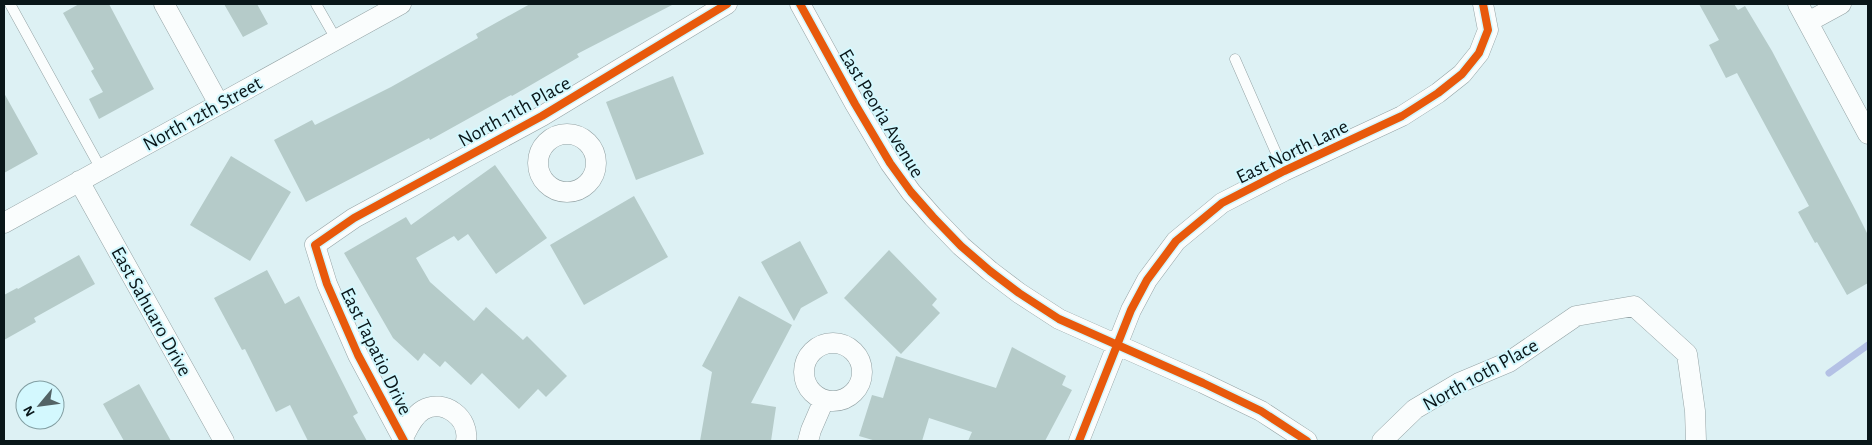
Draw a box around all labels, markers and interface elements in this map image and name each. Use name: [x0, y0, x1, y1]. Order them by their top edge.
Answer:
street label: East Peoria Avenue: [835, 46, 927, 181]
street label: North 12th Street: [140, 73, 266, 155]
street label: North 11th Place: [455, 73, 574, 151]
street label: East North Lane: [1233, 116, 1352, 188]
street label: East Sahuaro Drive: [107, 243, 195, 380]
street label: East Tapatio Drive: [337, 285, 415, 418]
street label: North 10th Place: [1419, 335, 1541, 415]
north arrow: [15, 380, 65, 430]
text: N: [21, 403, 38, 418]

